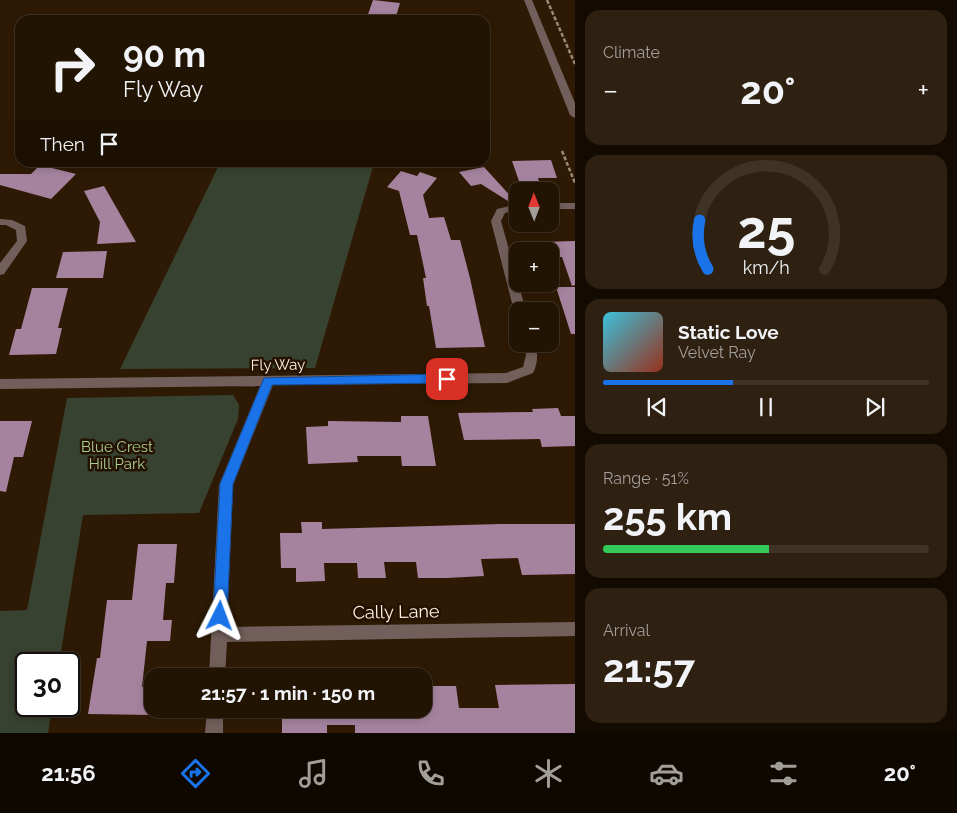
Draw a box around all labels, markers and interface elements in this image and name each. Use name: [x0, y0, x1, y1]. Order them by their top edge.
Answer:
text: 90 m: [123, 34, 206, 75]
icon: right: [40, 35, 105, 100]
text: Climate: [603, 43, 660, 62]
text: 20°: [740, 68, 795, 113]
text: −: [603, 74, 618, 107]
text: +: [917, 74, 929, 107]
text: Fly Way: [123, 76, 203, 102]
icon: arrive: [95, 130, 123, 158]
text: Then: [40, 133, 85, 155]
north arrow: [509, 182, 559, 232]
map controls: [509, 182, 559, 352]
text: 25: [737, 199, 795, 260]
button: +: [509, 242, 559, 292]
text: km/h: [742, 257, 790, 278]
button: −: [509, 302, 559, 352]
text: Static Love: [678, 321, 779, 343]
text: Velvet Ray: [678, 343, 756, 362]
street label: Fly Way: [251, 356, 305, 374]
pin: [426, 358, 468, 400]
icon: arrive: [433, 365, 461, 393]
icon: previous: [643, 393, 671, 421]
icon: pause: [752, 393, 780, 421]
icon: next: [861, 393, 889, 421]
park label: Blue Crest Hill Park: [81, 438, 153, 473]
text: Range · 51%: [603, 469, 689, 488]
text: 255 km: [603, 494, 732, 539]
position arrow: [193, 589, 245, 641]
street label: Cally Lane: [352, 600, 440, 623]
text: Arrival: [603, 621, 650, 640]
text: 21:57: [603, 646, 695, 691]
speed limit sign: 30: [15, 652, 80, 717]
text: 21:57 · 1 min · 150 m: [201, 682, 375, 704]
icon: directions: [178, 756, 213, 791]
icon: music: [296, 756, 331, 791]
icon: phone: [413, 756, 448, 791]
icon: climate: [531, 756, 566, 791]
icon: car: [649, 756, 684, 791]
icon: filters: [766, 756, 801, 791]
text: 21:56: [41, 760, 96, 786]
text: 20°: [884, 760, 916, 786]

